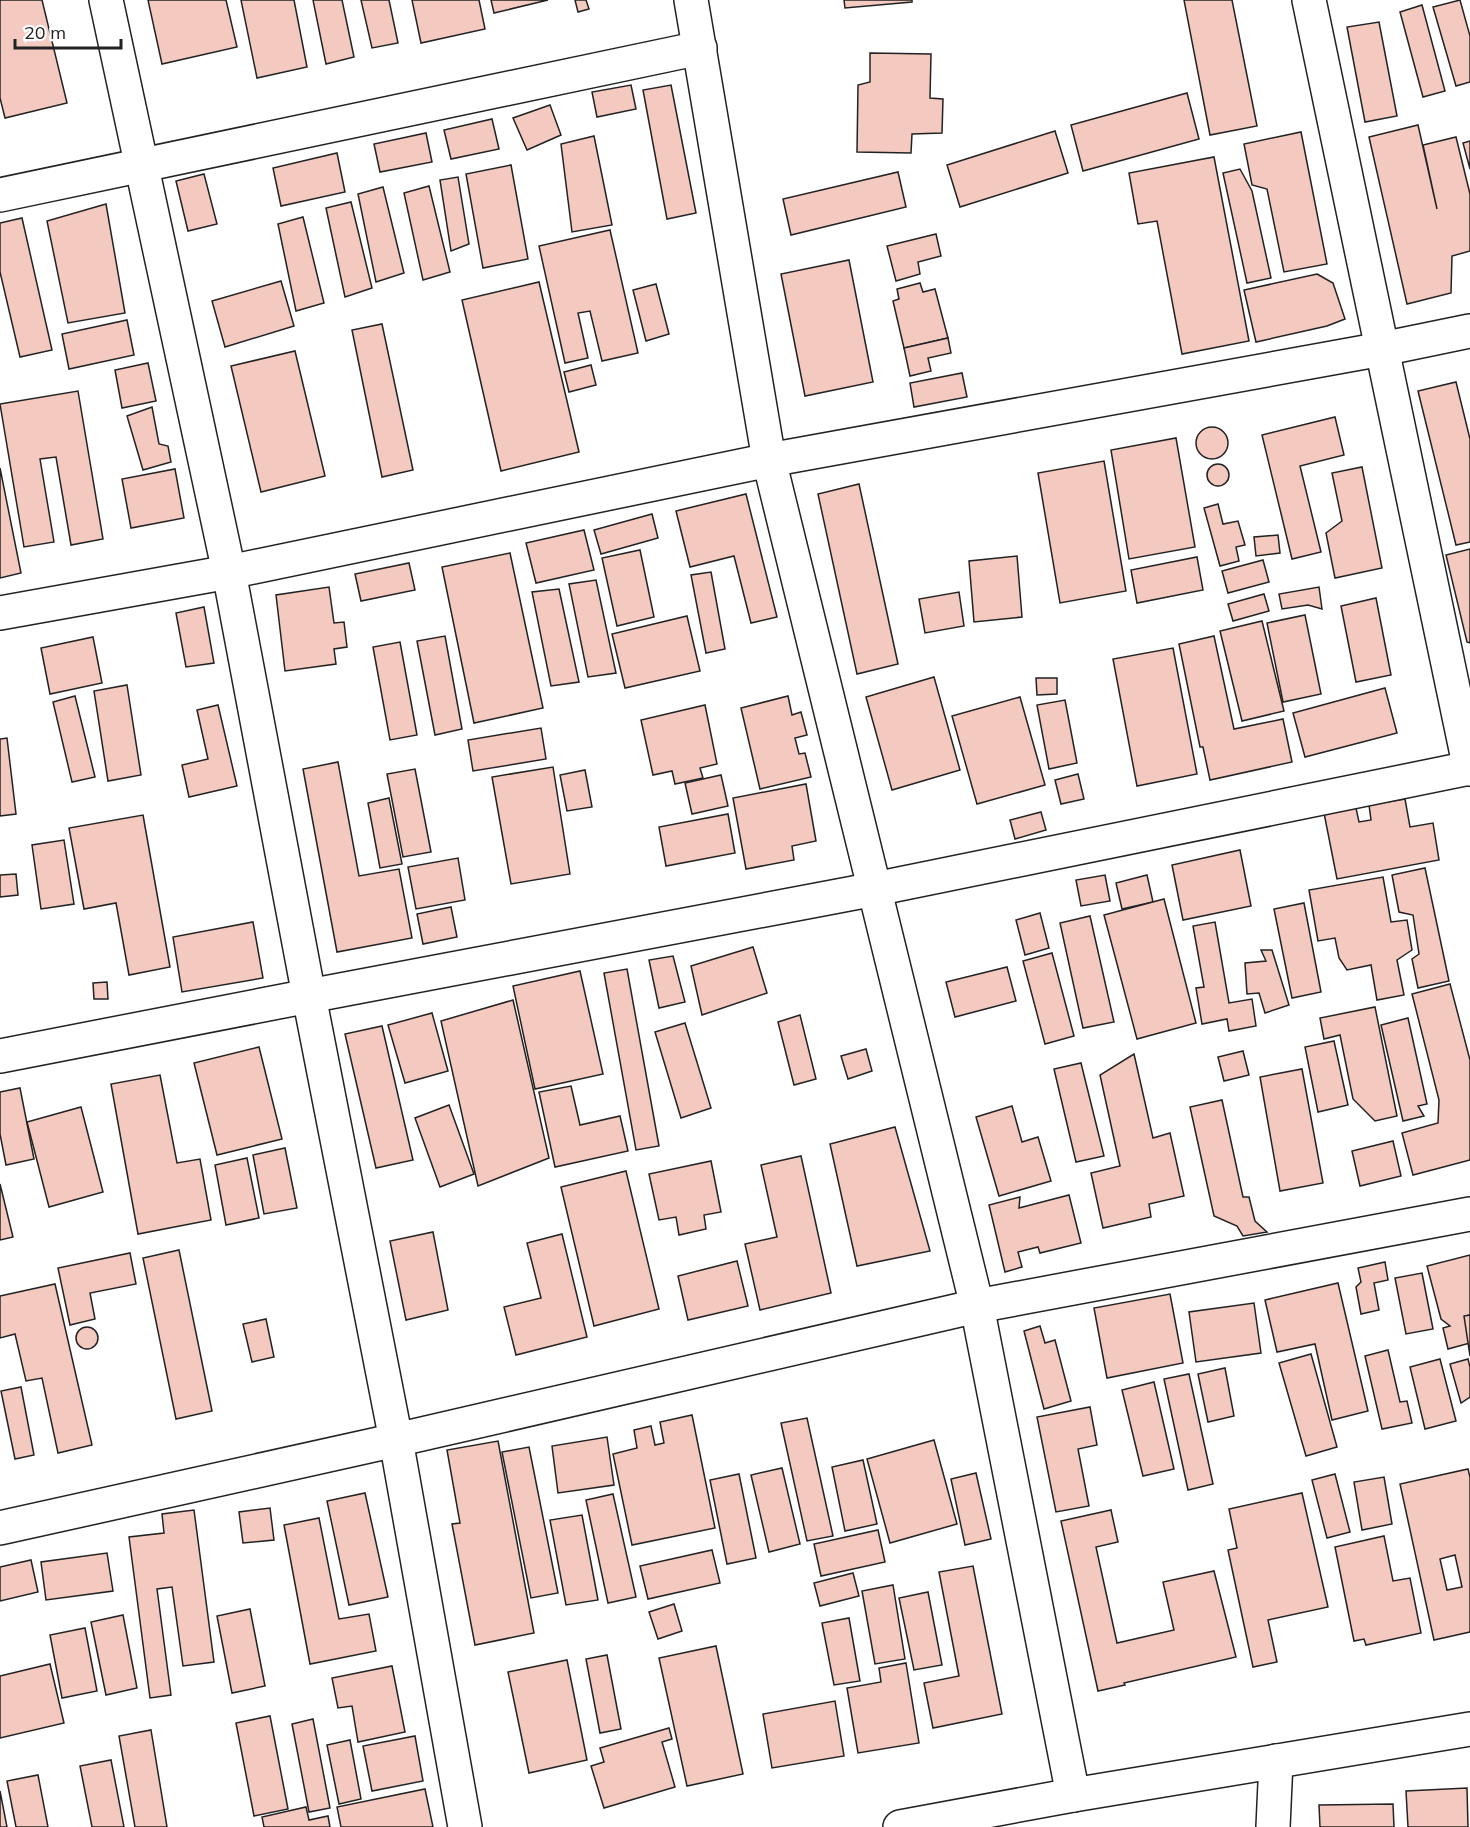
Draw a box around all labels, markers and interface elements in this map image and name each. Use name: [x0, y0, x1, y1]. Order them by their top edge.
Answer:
scale bar: [15, 12, 122, 50]
text: 20 m: [24, 21, 66, 44]

